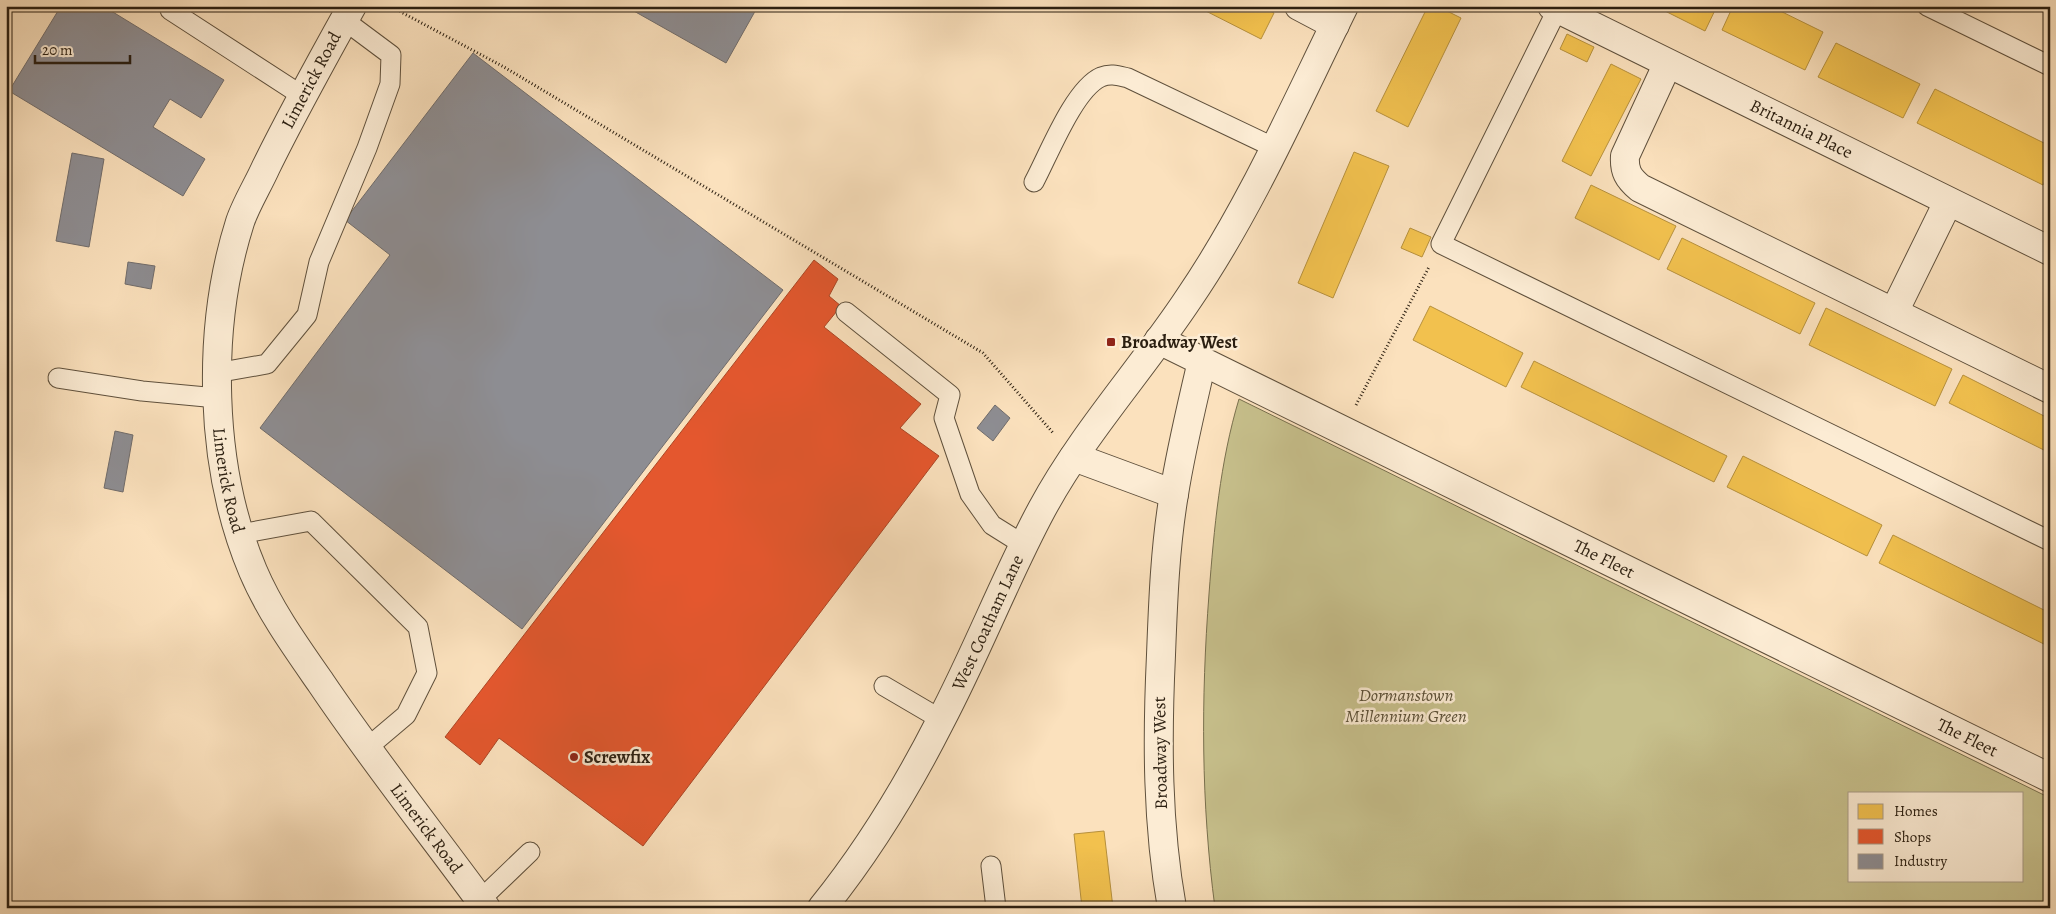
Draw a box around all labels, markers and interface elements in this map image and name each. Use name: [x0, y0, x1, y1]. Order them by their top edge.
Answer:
street label: Limerick Road: [275, 27, 347, 133]
scale bar: [35, 32, 130, 64]
text: 20 m: [42, 40, 73, 60]
street label: Britannia Place: [1746, 93, 1857, 164]
place label: Broadway West: [1121, 330, 1238, 354]
marker: Broadway West: [1105, 336, 1117, 348]
street label: Limerick Road: [207, 427, 251, 536]
street label: The Fleet: [1570, 534, 1639, 584]
street label: West Coatham Lane: [946, 551, 1029, 695]
park label: Dormanstown Millennium Green: [1345, 683, 1467, 728]
street label: Broadway West: [1147, 696, 1173, 810]
street label: The Fleet: [1933, 712, 2002, 763]
place label: Screwfix: [584, 745, 650, 769]
marker: Screwfix: [568, 751, 580, 763]
street label: Limerick Road: [385, 778, 468, 878]
legend: [1848, 792, 2024, 882]
text: Homes: [1894, 801, 1938, 821]
text: Shops: [1894, 827, 1931, 847]
text: Industry: [1894, 851, 1948, 871]

